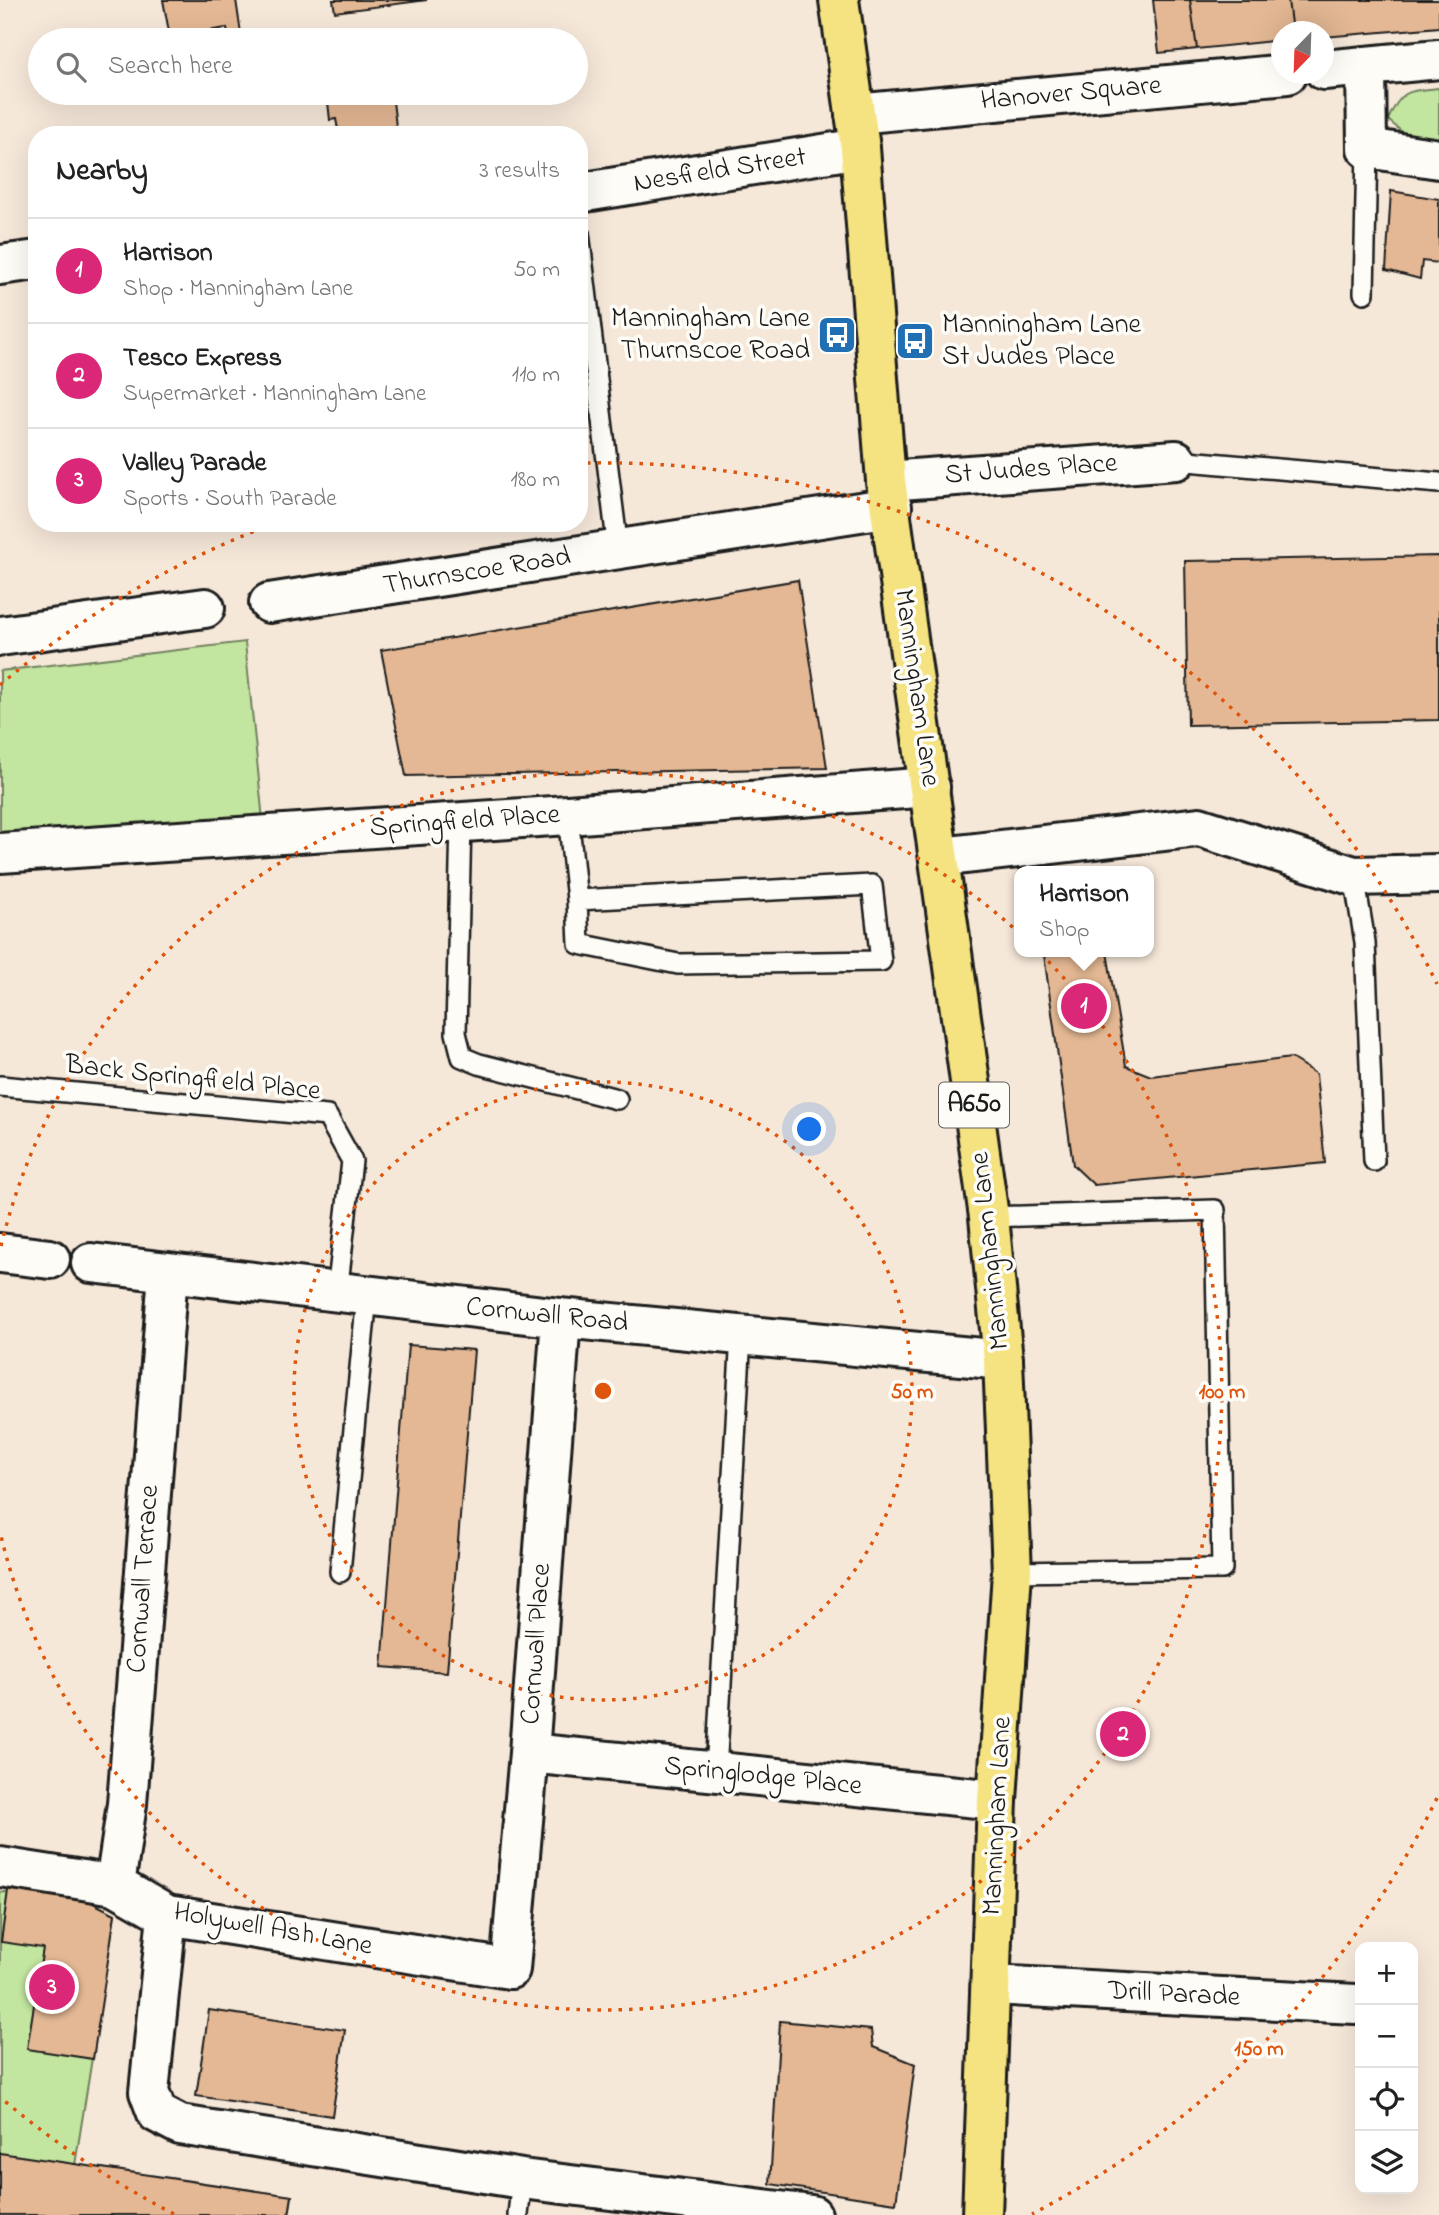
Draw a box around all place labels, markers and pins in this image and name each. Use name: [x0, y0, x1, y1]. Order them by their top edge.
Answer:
place label: Manningham Lane Thurnscoe Road: [611, 299, 810, 372]
place label: Manningham Lane St Judes Place: [942, 305, 1141, 378]
bus stop icon: Manningham Lane Thurnscoe Road: [816, 314, 858, 356]
bus stop icon: Manningham Lane St Judes Place: [894, 320, 936, 362]
pin: 1: [1061, 980, 1107, 1032]
centre of rings: [591, 1379, 615, 1403]
pin: 2: [1100, 1708, 1146, 1760]
pin: 3: [29, 1961, 75, 2013]

